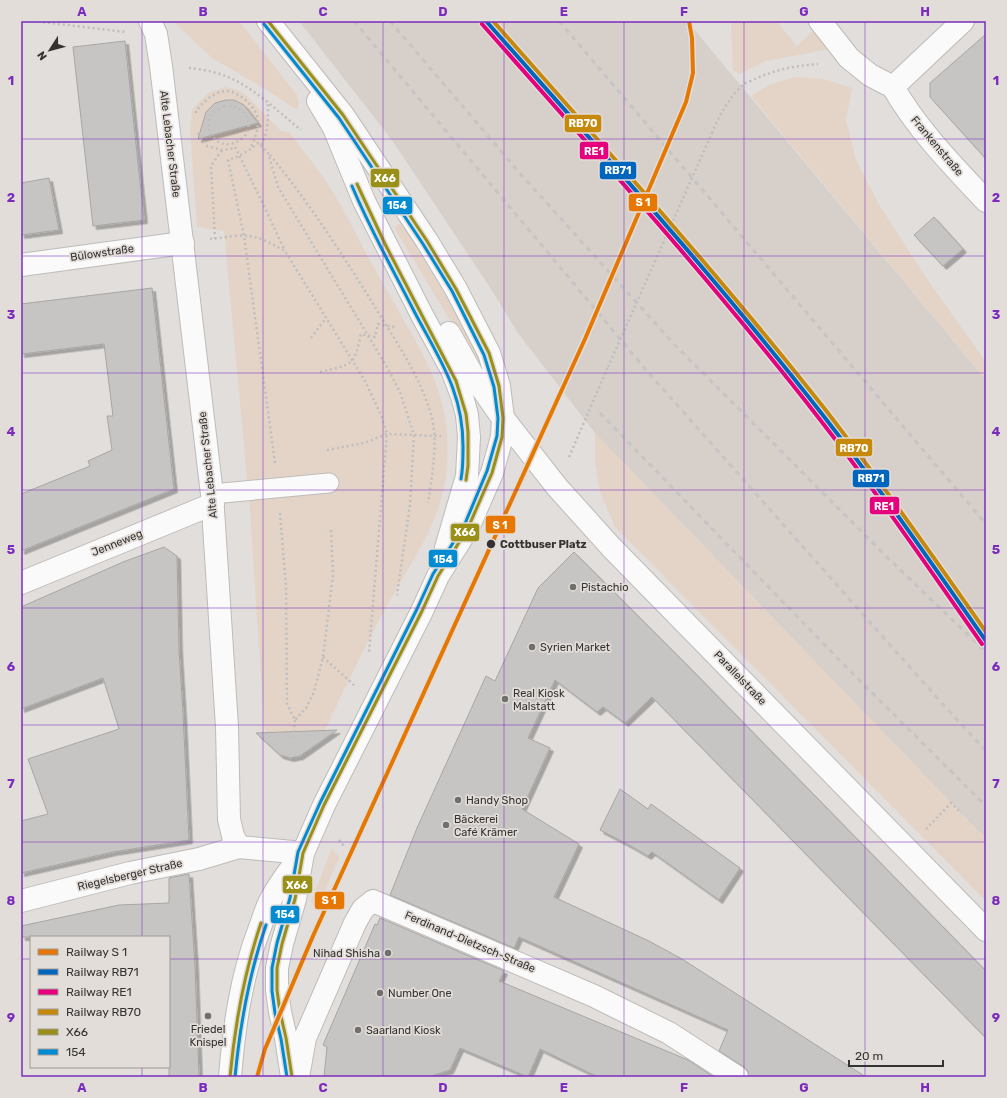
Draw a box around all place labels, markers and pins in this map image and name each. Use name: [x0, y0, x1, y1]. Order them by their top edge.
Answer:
marker: Cottbuser Platz: [485, 538, 497, 550]
place label: Cottbuser Platz: [500, 538, 587, 551]
place label: Pistachio: [581, 581, 628, 594]
marker: Pistachio: [568, 582, 578, 592]
place label: Syrien Market: [540, 641, 611, 654]
marker: Syrien Market: [527, 642, 537, 652]
place label: Real Kiosk Malstatt: [513, 687, 565, 713]
marker: Real Kiosk Malstatt: [500, 694, 510, 704]
place label: Handy Shop: [466, 794, 528, 807]
marker: Handy Shop: [453, 795, 463, 805]
place label: Bäckerei Café Krämer: [454, 813, 518, 839]
marker: Bäckerei Café Krämer: [441, 820, 451, 830]
place label: Nihad Shisha: [313, 947, 380, 960]
marker: Nihad Shisha: [383, 948, 393, 958]
place label: Number One: [388, 987, 452, 1000]
marker: Number One: [375, 988, 385, 998]
marker: Friedel Knispel: [203, 1011, 213, 1021]
place label: Friedel Knispel: [190, 1023, 226, 1049]
place label: Saarland Kiosk: [366, 1024, 441, 1037]
marker: Saarland Kiosk: [353, 1025, 363, 1035]

